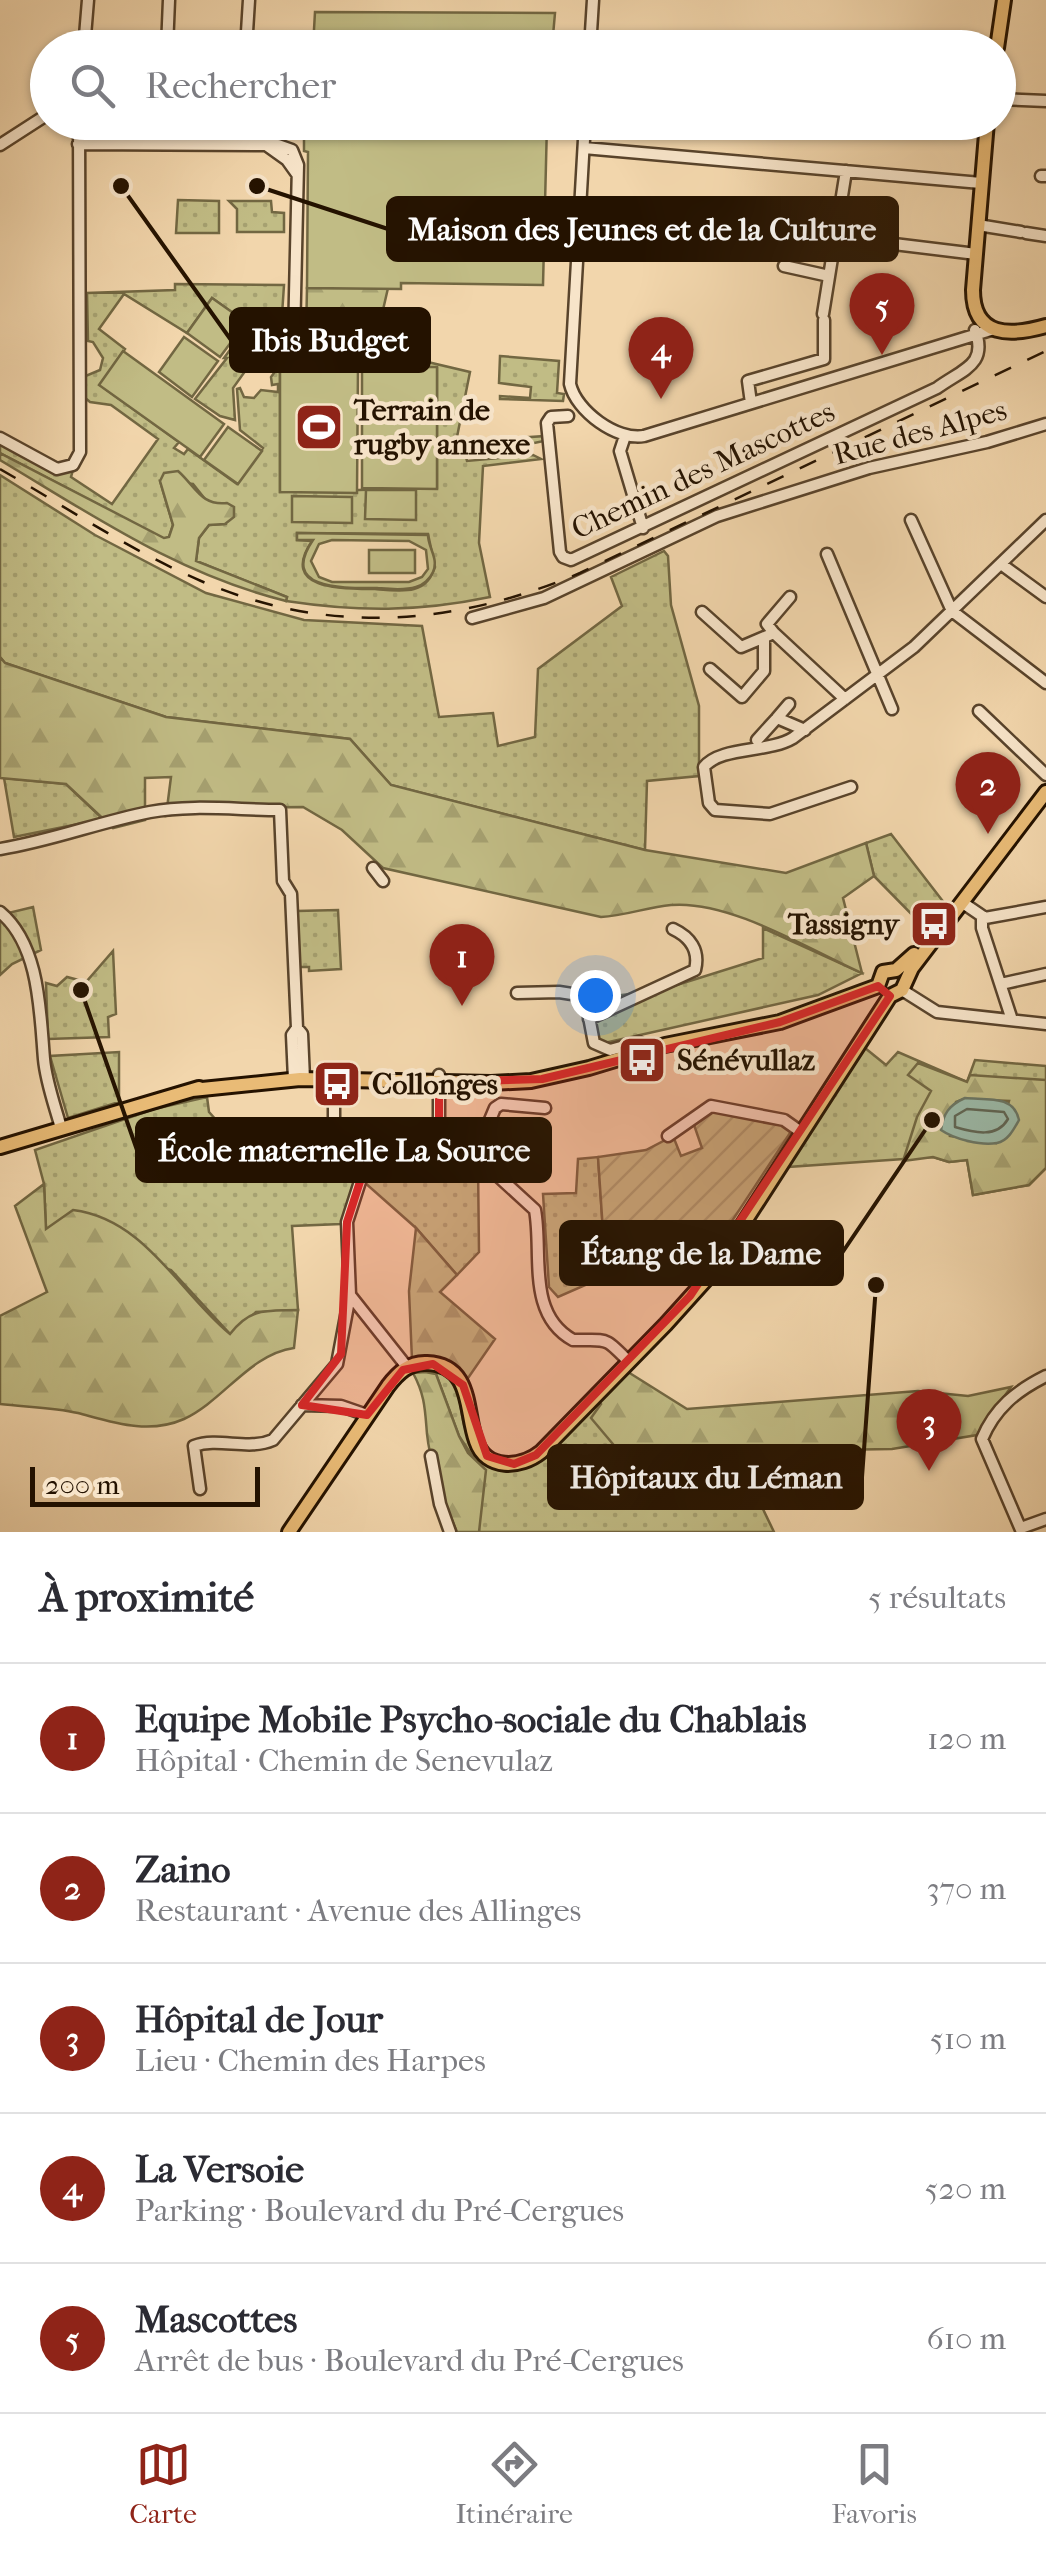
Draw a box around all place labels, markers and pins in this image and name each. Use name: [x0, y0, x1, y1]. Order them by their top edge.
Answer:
callout: Maison des Jeunes et de la Culture: [388, 198, 897, 260]
pin: 5: [850, 272, 914, 355]
callout: Ibis Budget: [231, 309, 429, 371]
pin: 4: [628, 316, 694, 399]
place label: Terrain de rugby annexe: [353, 393, 530, 462]
sports icon: Terrain de rugby annexe: [293, 401, 345, 453]
pin: 2: [956, 752, 1020, 834]
bus stop icon: Tassigny: [908, 898, 960, 950]
place label: Tassigny: [787, 907, 901, 942]
pin: 1: [430, 924, 494, 1006]
bus stop icon: Sénévullaz: [616, 1034, 668, 1086]
place label: Sénévullaz: [677, 1043, 816, 1078]
bus stop icon: Collonges: [311, 1058, 363, 1110]
place label: Collonges: [372, 1067, 498, 1102]
callout: École maternelle La Source: [137, 1119, 550, 1181]
callout: Étang de la Dame: [561, 1222, 842, 1284]
pin: 3: [896, 1388, 962, 1471]
callout: Hôpitaux du Léman: [549, 1446, 862, 1508]

